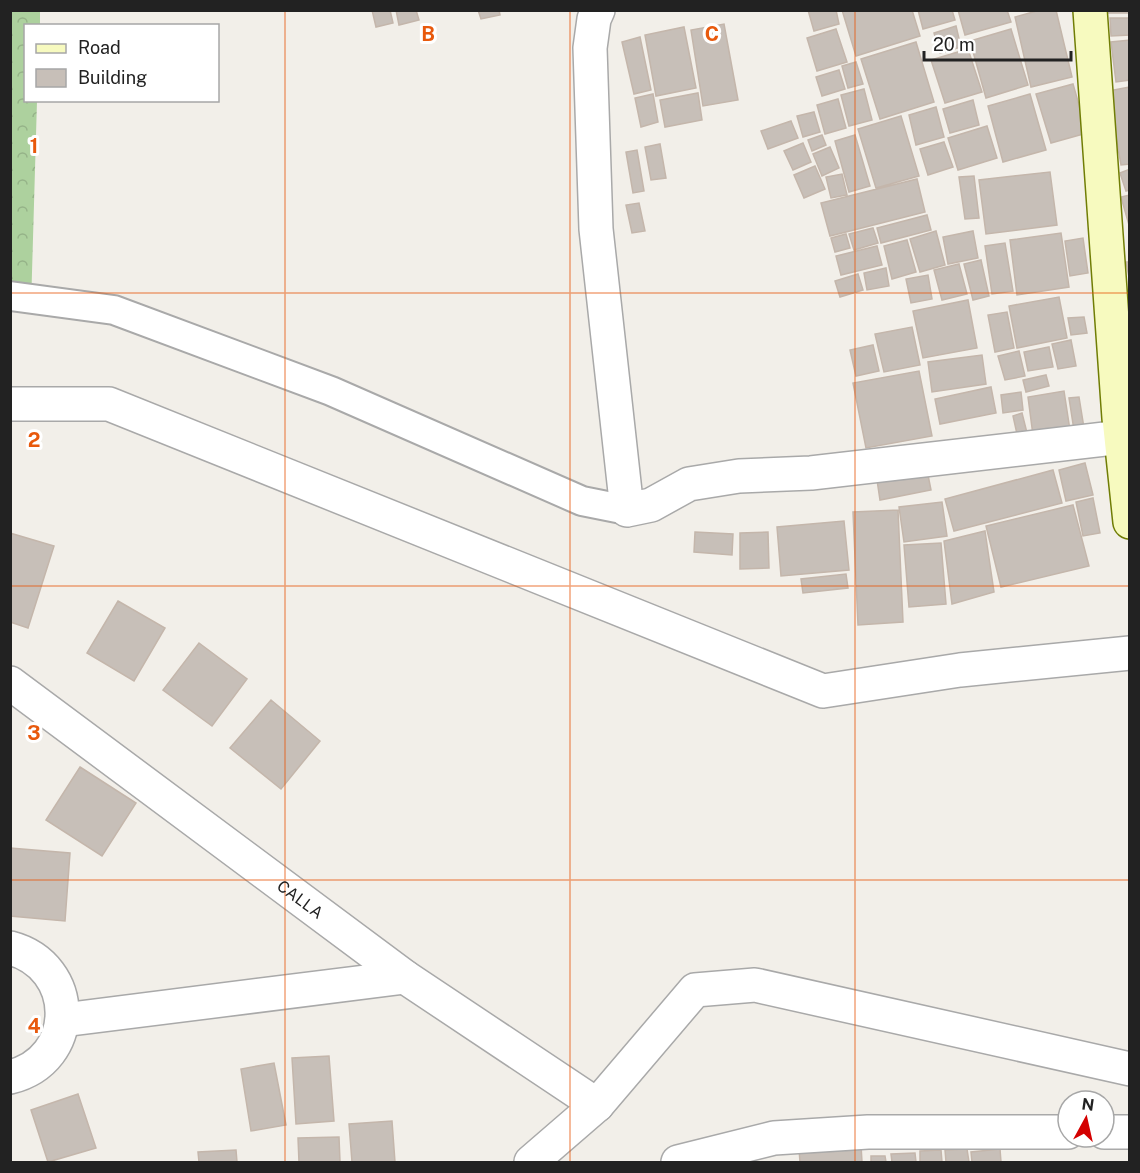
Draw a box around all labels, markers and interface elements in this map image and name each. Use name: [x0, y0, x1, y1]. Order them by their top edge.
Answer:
text: B: [421, 22, 435, 46]
text: C: [705, 22, 719, 46]
legend: [24, 24, 219, 102]
scale bar: [924, 24, 1071, 62]
text: 20 m: [933, 34, 975, 55]
text: Road: [78, 37, 121, 58]
text: Building: [78, 67, 147, 88]
text: 1: [30, 134, 38, 158]
text: 2: [28, 428, 40, 452]
text: 3: [27, 721, 41, 745]
street label: CALLA: [273, 876, 327, 923]
text: 4: [27, 1014, 41, 1038]
north arrow: [1056, 1089, 1116, 1149]
text: N: [1080, 1094, 1096, 1115]

